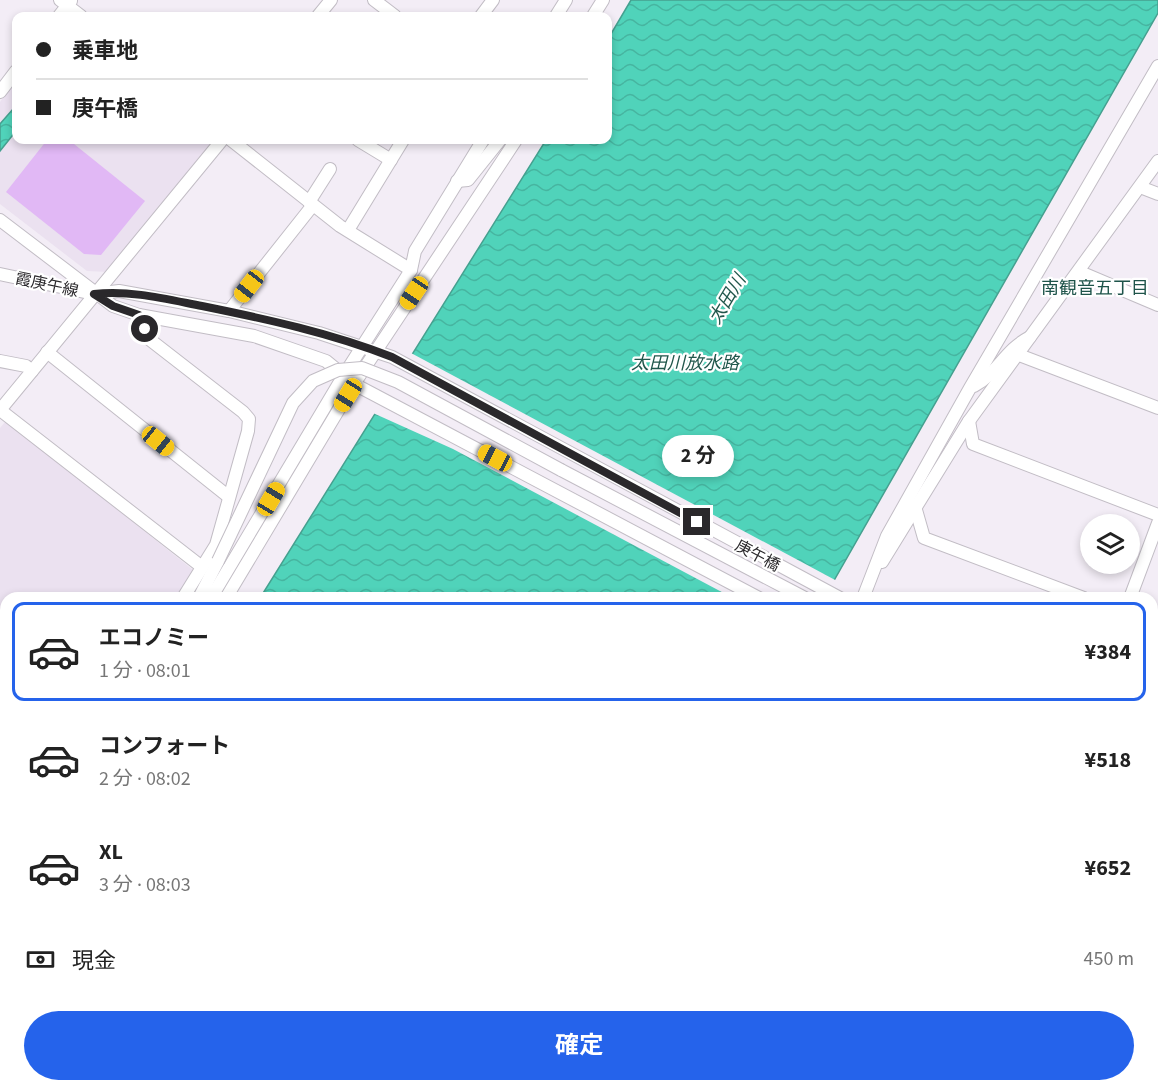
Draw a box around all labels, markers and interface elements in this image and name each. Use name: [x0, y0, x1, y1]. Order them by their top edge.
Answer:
text: 乗車地: [72, 35, 138, 67]
text: 庚午橋: [72, 93, 138, 125]
car: [231, 266, 267, 306]
street label: 霞庚午線: [13, 268, 80, 302]
water label: 太田川: [703, 268, 753, 329]
car: [396, 273, 432, 313]
district label: 南観音五丁目: [1041, 276, 1149, 301]
route start: [131, 315, 158, 342]
water label: 太田川放水路: [631, 351, 741, 376]
car: [331, 375, 365, 415]
car: [138, 423, 178, 459]
callout: 2 分: [661, 435, 733, 477]
car: [475, 442, 515, 474]
text: 2 分: [681, 442, 715, 470]
car: [254, 479, 288, 519]
route end: [683, 508, 710, 535]
map controls: [1080, 514, 1140, 574]
button: layers: [1080, 514, 1140, 574]
street label: 庚午橋: [731, 535, 784, 577]
text: エコノミー: [99, 622, 209, 654]
icon: car: [27, 625, 81, 679]
text: ¥384: [1085, 636, 1131, 668]
text: 1 分 · 08:01: [99, 657, 191, 685]
text: コンフォート: [99, 730, 230, 762]
icon: car: [27, 733, 81, 787]
text: ¥518: [1085, 744, 1131, 776]
text: 2 分 · 08:02: [99, 765, 191, 793]
text: XL: [99, 836, 123, 868]
icon: car: [27, 841, 81, 895]
text: ¥652: [1085, 852, 1131, 884]
text: 3 分 · 08:03: [99, 871, 191, 899]
icon: cash: [24, 943, 57, 976]
text: 現金: [72, 945, 116, 977]
text: 450 m: [1084, 945, 1134, 973]
button: 確定: [24, 1011, 1134, 1080]

